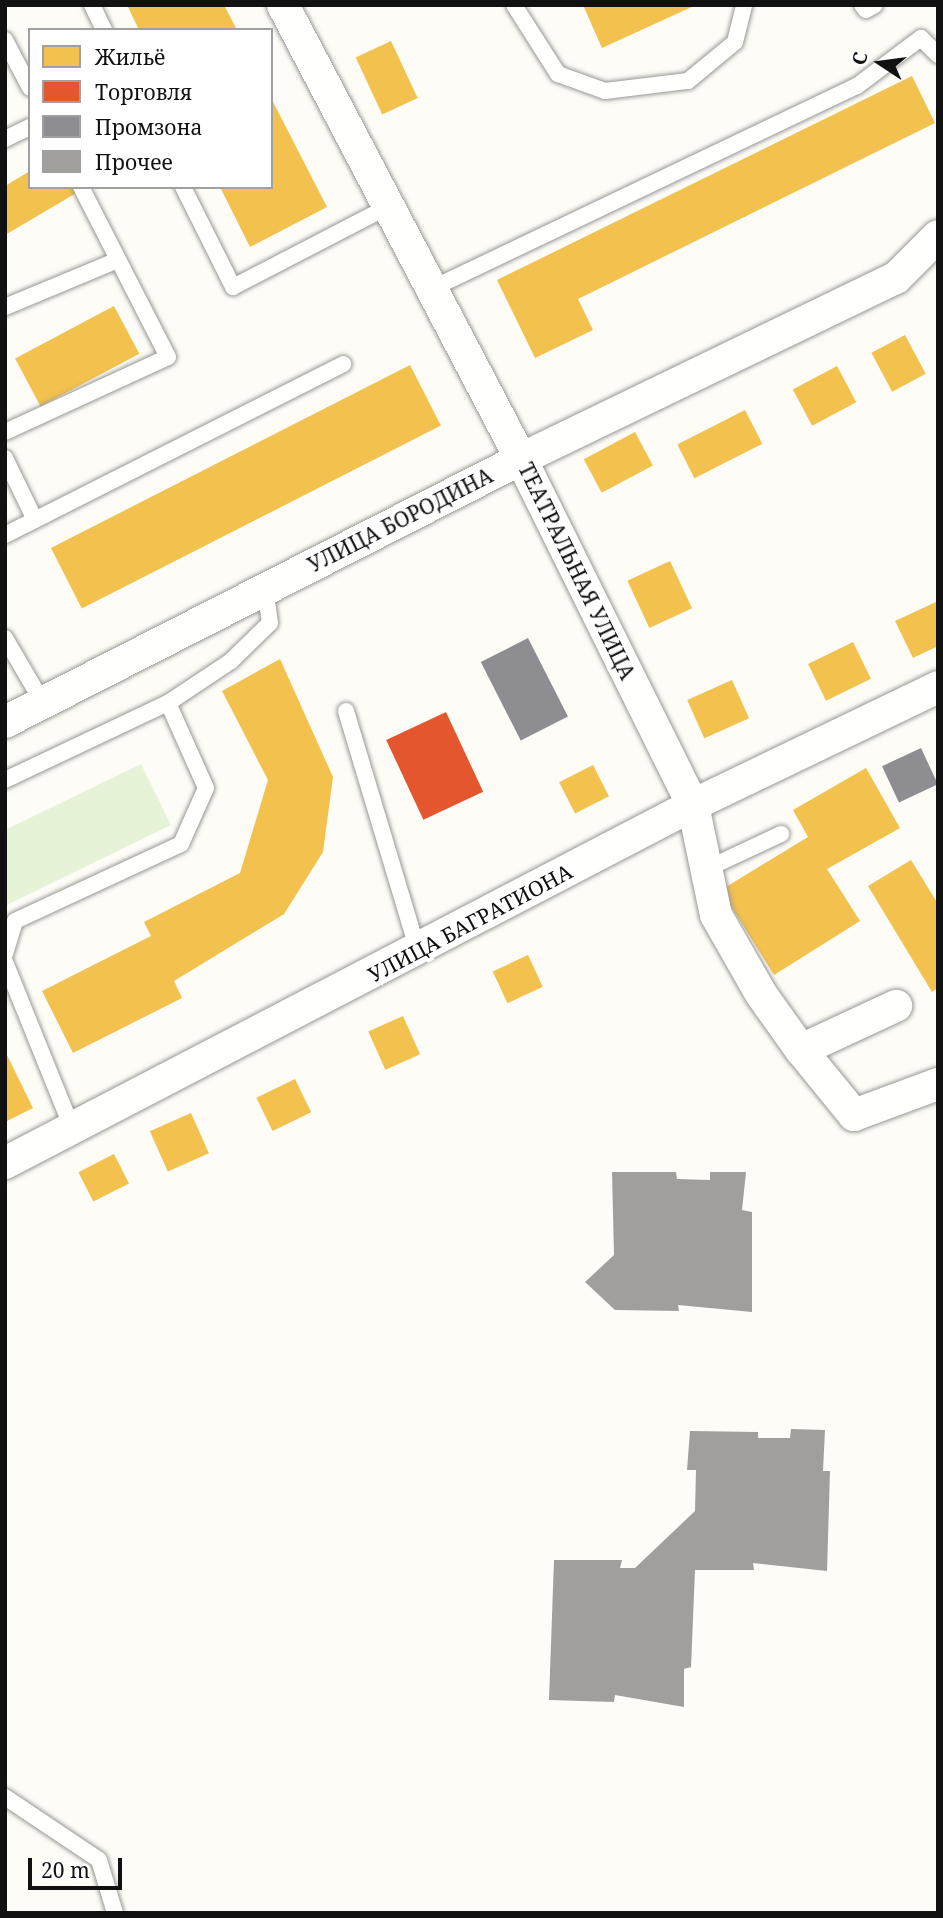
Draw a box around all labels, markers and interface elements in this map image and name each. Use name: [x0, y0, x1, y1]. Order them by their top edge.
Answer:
legend: [28, 28, 273, 189]
north arrow: [845, 28, 915, 98]
text: Жильё: [95, 43, 165, 71]
text: С: [845, 49, 874, 67]
text: Торговля: [95, 78, 192, 106]
text: Промзона: [95, 113, 203, 141]
text: Прочее: [95, 148, 173, 176]
street label: ТЕАТРАЛЬНАЯ УЛИЦА: [513, 458, 641, 684]
street label: УЛИЦА БОРОДИНА: [303, 462, 497, 578]
street label: УЛИЦА БАГРАТИОНА: [364, 859, 576, 987]
scale bar: [32, 1844, 126, 1888]
text: 20 m: [41, 1856, 90, 1884]

